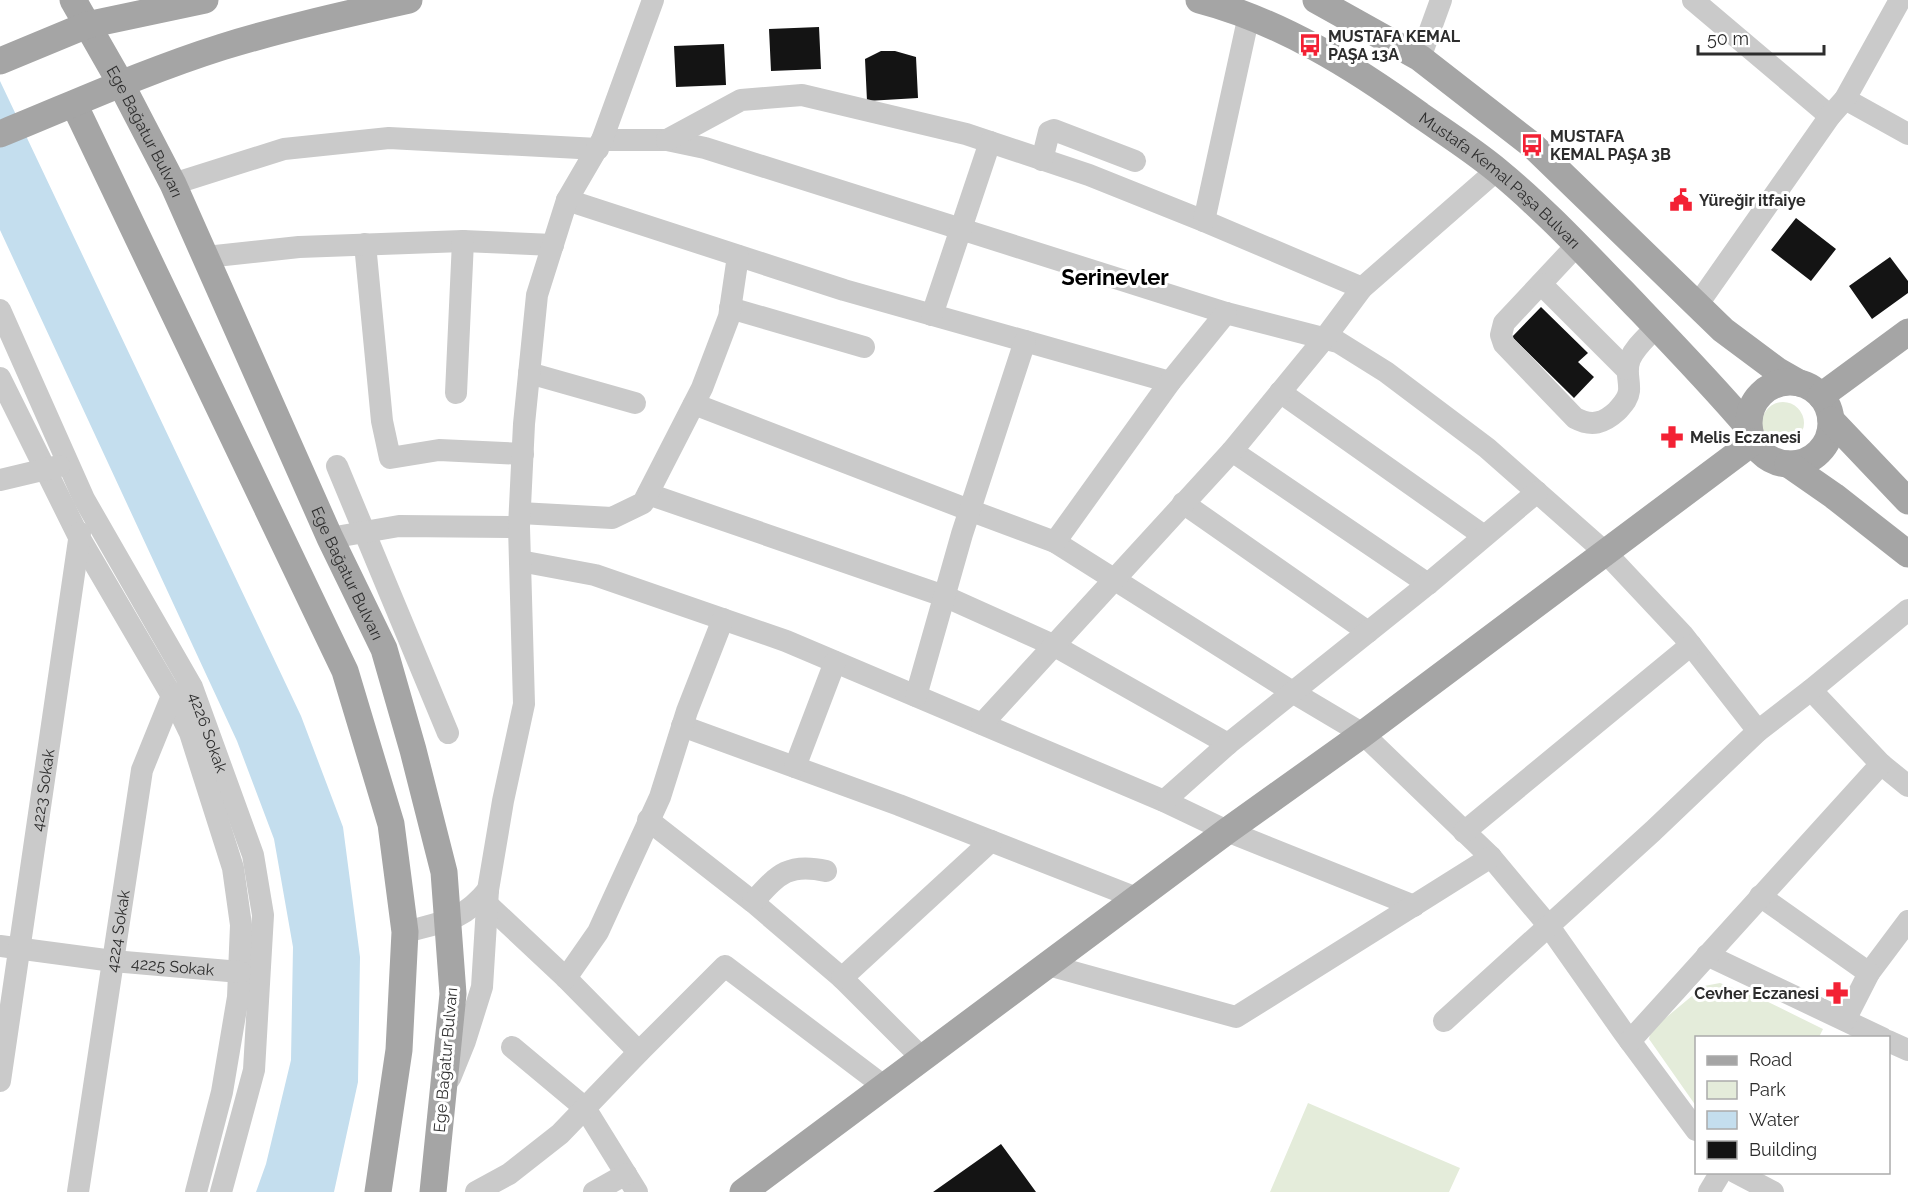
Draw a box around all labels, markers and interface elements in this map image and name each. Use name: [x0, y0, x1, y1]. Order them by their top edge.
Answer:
scale bar: [1698, 18, 1824, 56]
place label: MUSTAFA KEMAL PAŞA 13A: [1328, 27, 1461, 64]
text: 50 m: [1707, 28, 1749, 49]
bus stop icon: MUSTAFA KEMAL PAŞA 13A: [1297, 32, 1323, 58]
street label: Ege Bağatur Bulvarı: [103, 63, 187, 200]
street label: Mustafa Kemal Paşa Bulvarı: [1416, 108, 1584, 253]
place label: MUSTAFA KEMAL PAŞA 3B: [1550, 127, 1671, 164]
bus stop icon: MUSTAFA KEMAL PAŞA 3B: [1519, 132, 1545, 158]
public building icon: Yüreğir itfaiye: [1668, 187, 1694, 213]
place label: Yüreğir itfaiye: [1699, 191, 1806, 210]
district label: Serinevler: [1061, 264, 1169, 290]
pharmacy icon: Melis Eczanesi: [1659, 424, 1685, 450]
place label: Melis Eczanesi: [1690, 428, 1801, 447]
street label: Ege Bağatur Bulvarı: [307, 504, 387, 643]
street label: 4226 Sokak: [185, 690, 231, 776]
street label: 4223 Sokak: [28, 747, 58, 833]
street label: 4224 Sokak: [102, 888, 134, 974]
street label: 4225 Sokak: [130, 954, 216, 980]
pharmacy icon: Cevher Eczanesi: [1824, 980, 1850, 1006]
place label: Cevher Eczanesi: [1694, 984, 1819, 1003]
street label: Ege Bağatur Bulvarı: [430, 987, 461, 1133]
legend: [1695, 1036, 1890, 1174]
text: Road: [1749, 1049, 1792, 1070]
text: Park: [1749, 1079, 1786, 1100]
text: Water: [1749, 1109, 1800, 1130]
text: Building: [1749, 1139, 1817, 1160]

